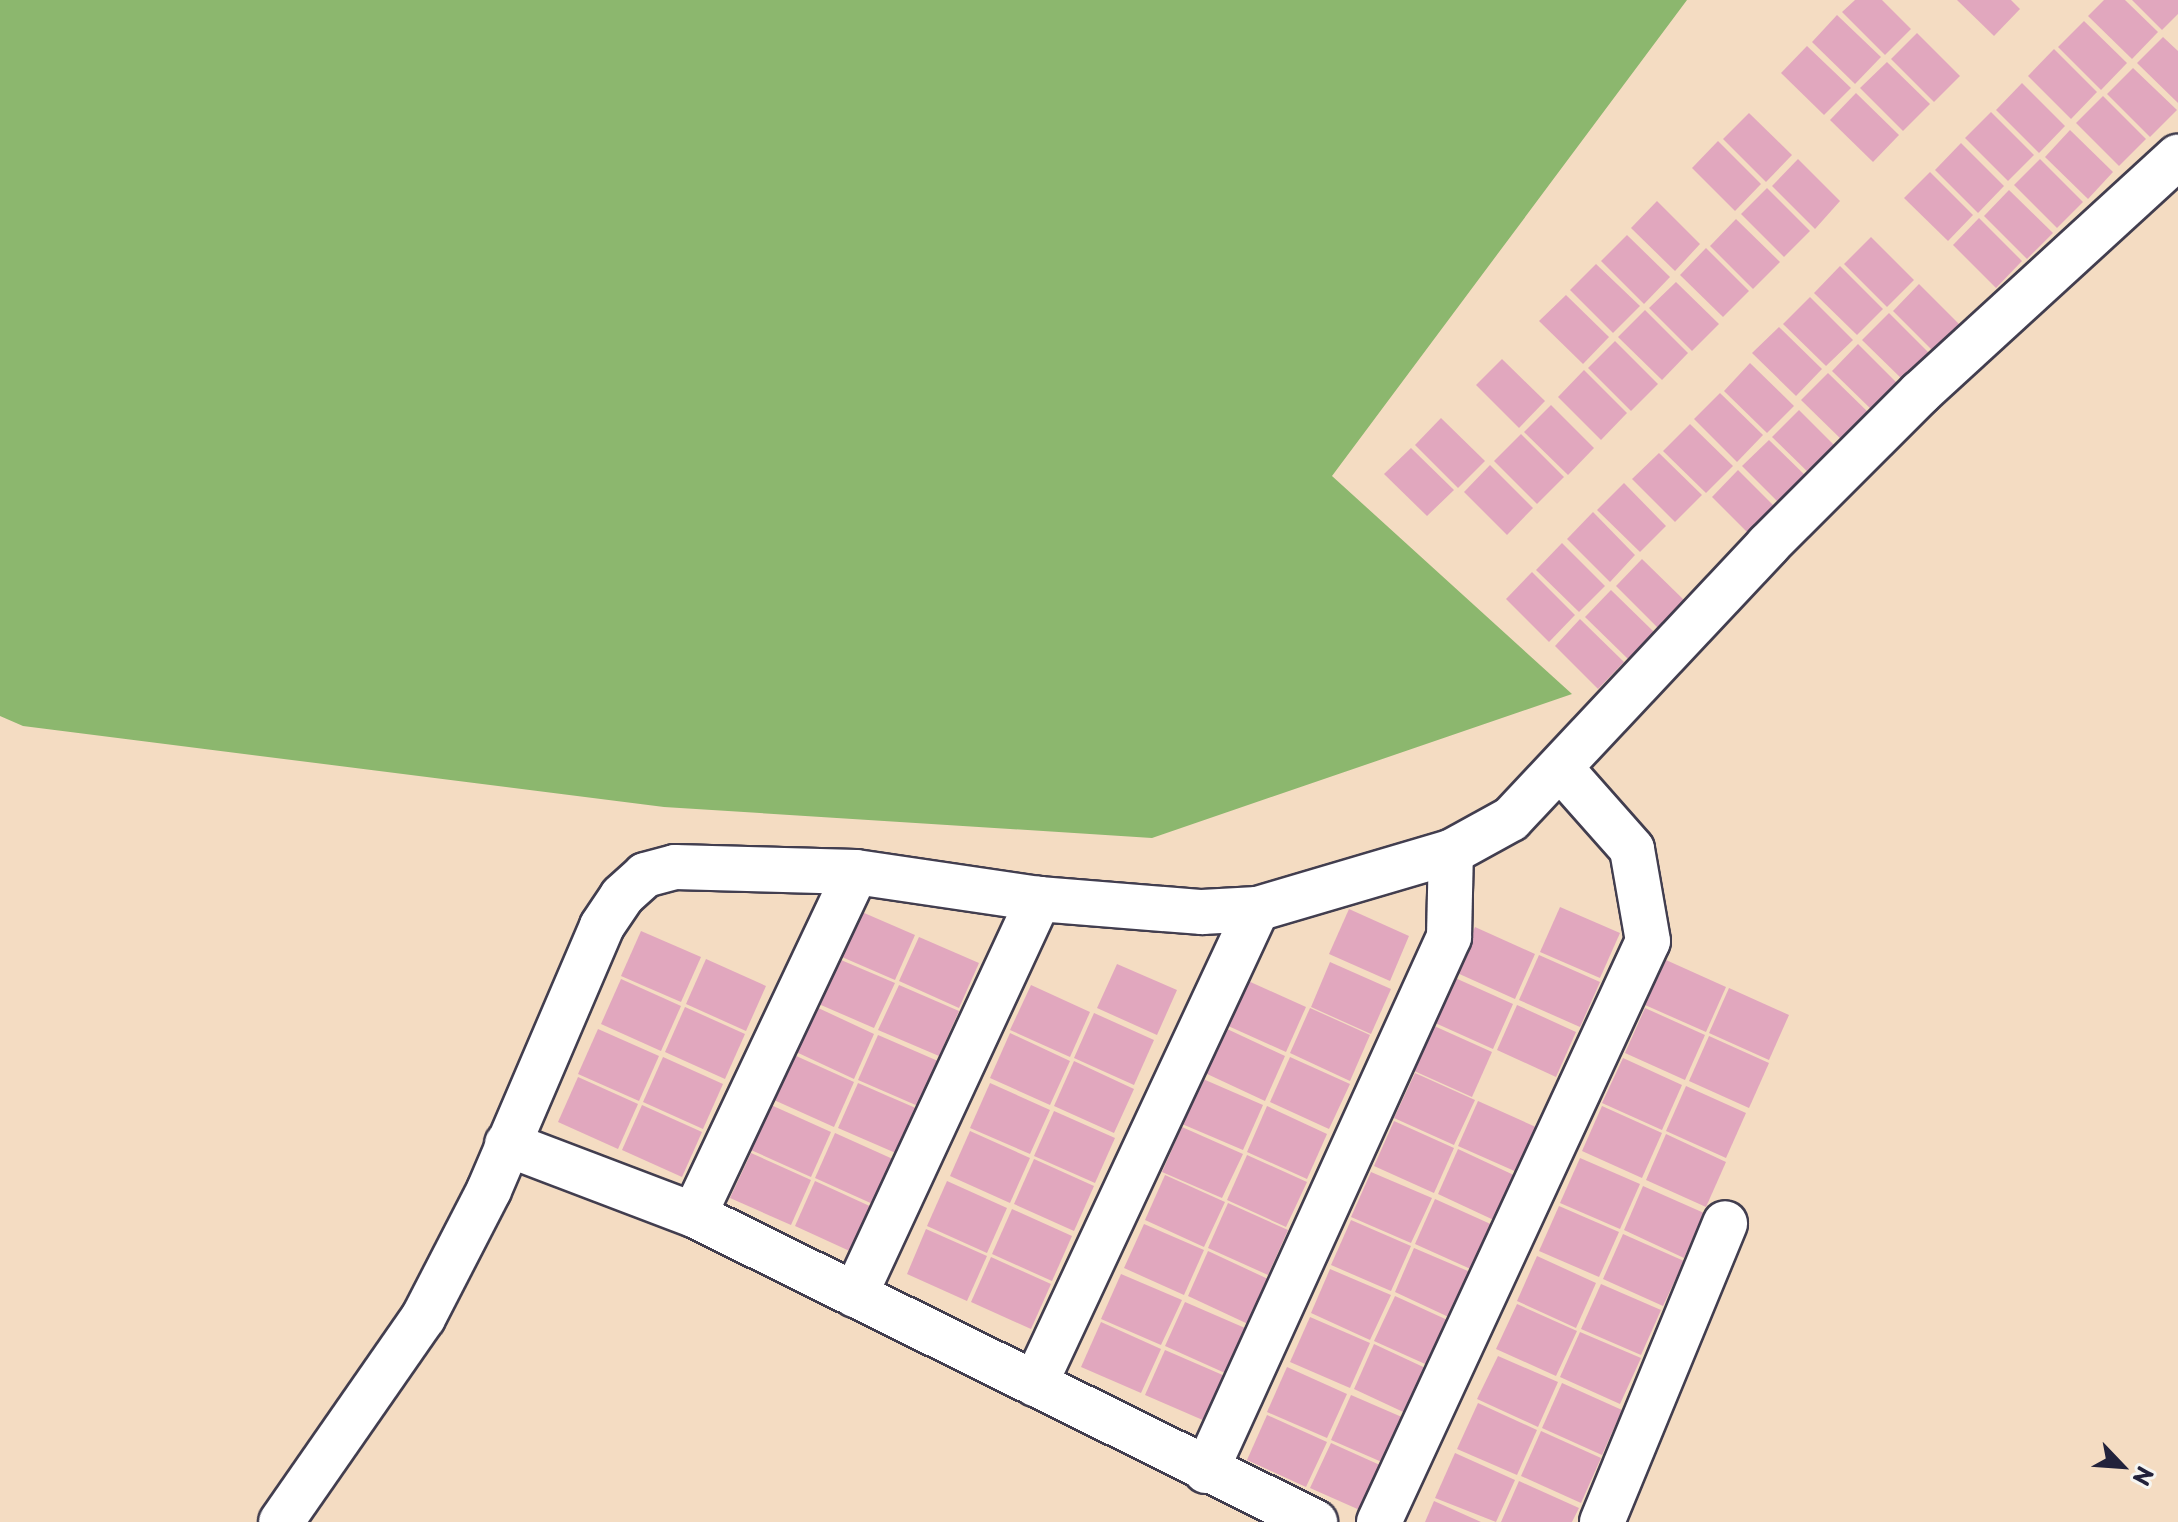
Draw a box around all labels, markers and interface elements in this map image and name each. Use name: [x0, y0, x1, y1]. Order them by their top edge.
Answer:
north arrow: [2082, 1426, 2162, 1506]
text: N: [2126, 1461, 2163, 1491]

